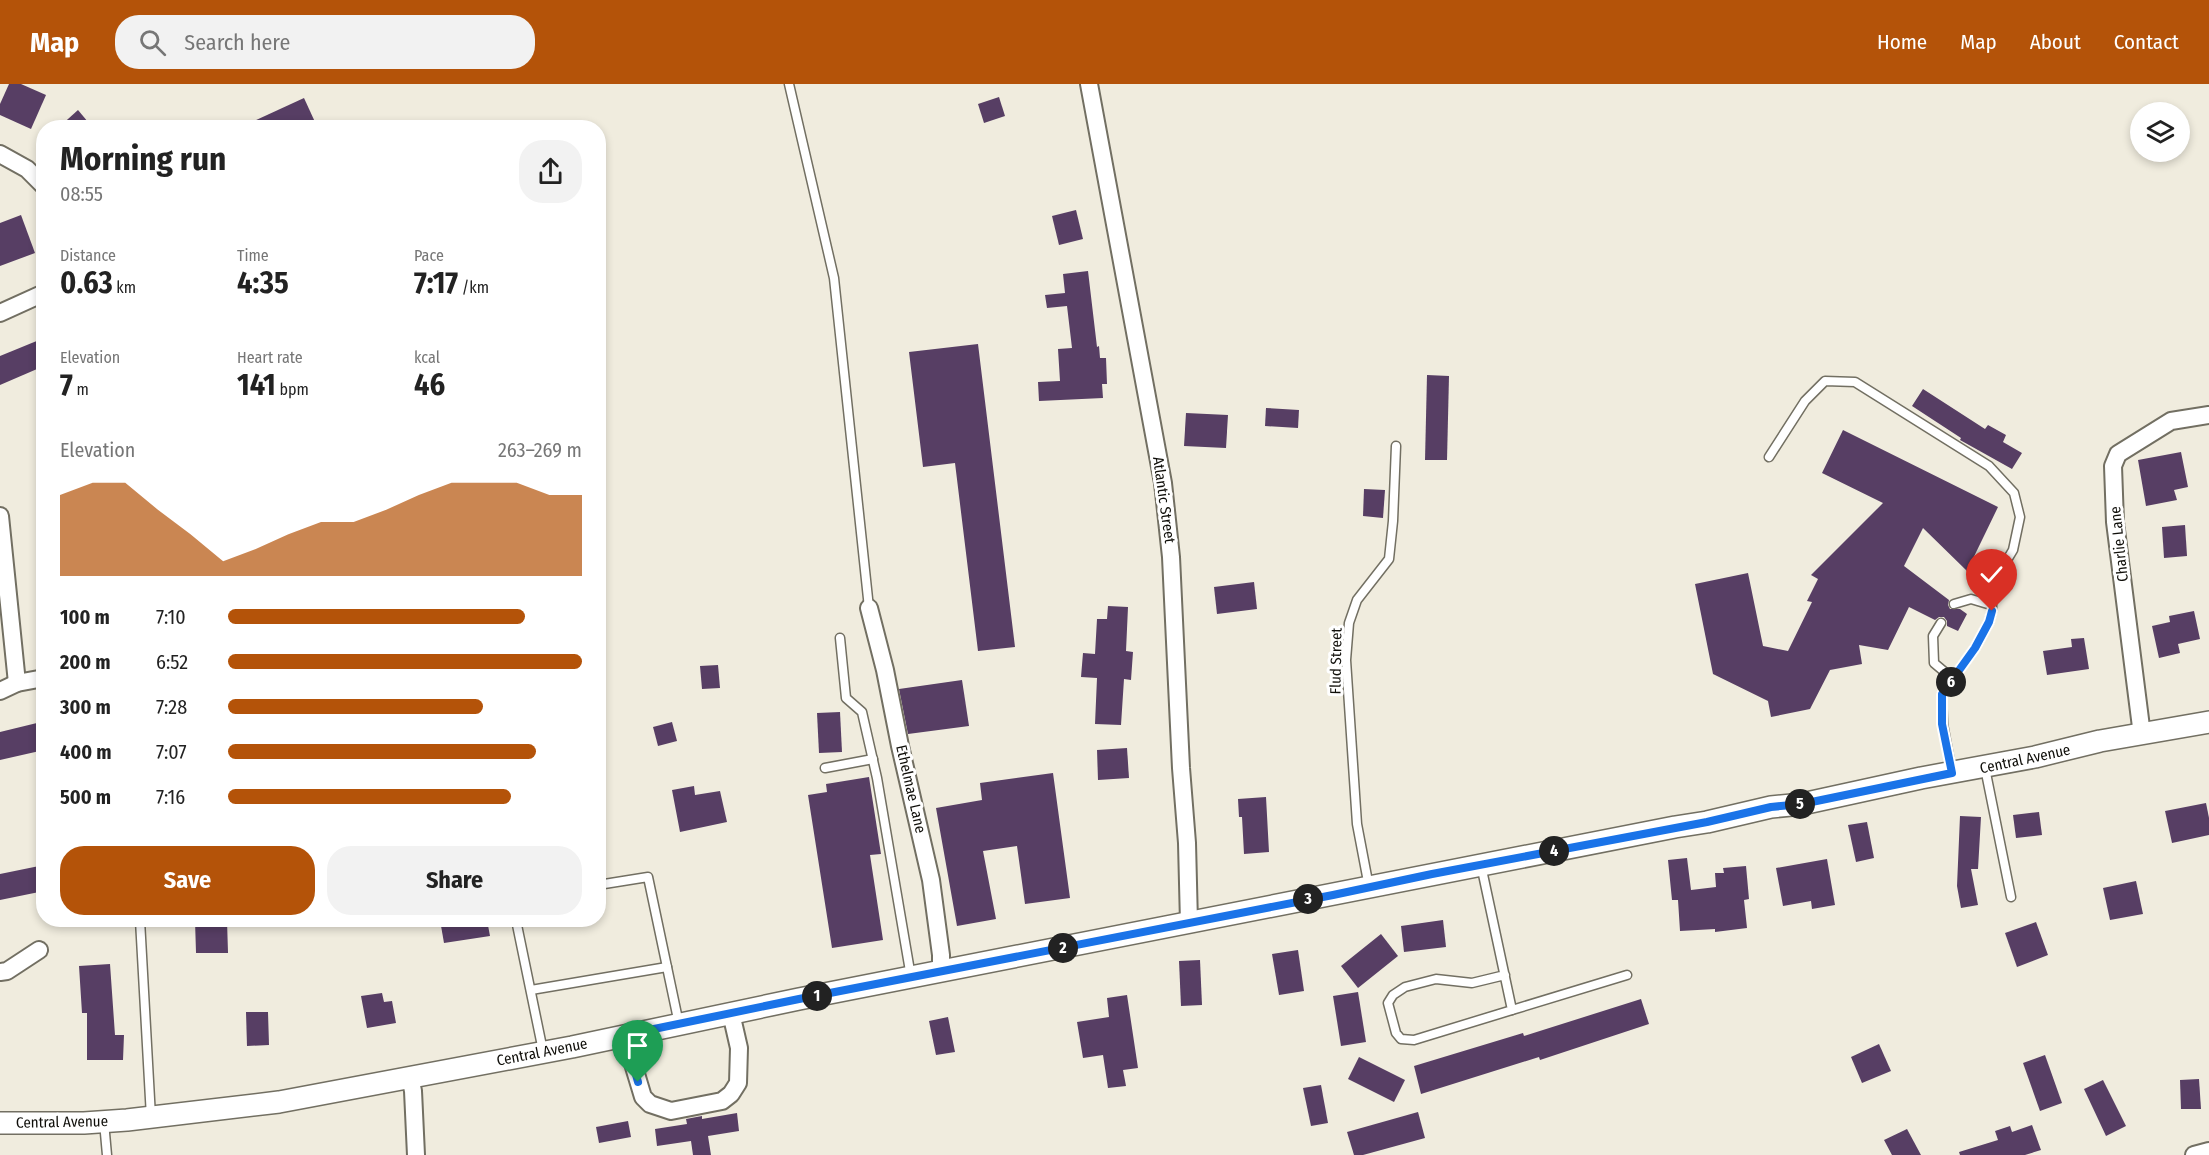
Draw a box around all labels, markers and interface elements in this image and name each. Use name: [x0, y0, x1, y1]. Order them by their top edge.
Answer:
search box: [115, 15, 535, 69]
text: Map: [30, 26, 79, 59]
icon: search: [136, 26, 169, 59]
text: Search here: [184, 29, 290, 56]
text: Home: [1877, 29, 1927, 55]
text: Map: [1960, 29, 1997, 55]
text: About: [2030, 29, 2081, 55]
text: Contact: [2114, 29, 2179, 55]
map controls: [2130, 102, 2190, 162]
button: layers: [2130, 102, 2190, 162]
text: Morning run: [60, 139, 226, 179]
button: share: [519, 140, 582, 203]
text: 08:55: [60, 182, 103, 206]
text: Distance: [60, 246, 116, 265]
text: Time: [237, 246, 269, 265]
text: Pace: [414, 246, 444, 265]
text: 0.63: [60, 265, 113, 301]
text: 4:35: [237, 265, 289, 301]
text: 7:17: [414, 265, 458, 301]
text: km: [113, 278, 136, 297]
text: /km: [458, 278, 489, 297]
text: Elevation: [60, 348, 120, 367]
text: Heart rate: [237, 348, 303, 367]
text: kcal: [414, 348, 440, 367]
text: 7: [60, 367, 73, 403]
text: 141: [237, 367, 276, 403]
text: 46: [414, 367, 445, 403]
text: m: [73, 380, 89, 399]
text: bpm: [276, 380, 309, 399]
text: Elevation: [60, 438, 135, 462]
text: 263–269 m: [498, 438, 582, 462]
street label: Atlantic Street: [1149, 456, 1179, 545]
street label: Charlie Lane: [2106, 505, 2132, 583]
pin: [1966, 549, 2017, 611]
icon: check: [1975, 558, 2008, 591]
text: 100 m: [60, 605, 110, 629]
text: 7:10: [156, 605, 186, 629]
street label: Flud Street: [1326, 627, 1346, 694]
text: 200 m: [60, 650, 111, 674]
text: 6:52: [156, 650, 188, 674]
pin: 6: [1936, 667, 1966, 697]
text: 6: [1947, 672, 1955, 691]
text: 300 m: [60, 695, 111, 719]
text: 7:28: [156, 695, 187, 719]
text: 400 m: [60, 740, 112, 764]
text: 7:07: [156, 740, 187, 764]
street label: Central Avenue: [1978, 741, 2072, 777]
street label: Ethelmae Lane: [892, 743, 930, 835]
text: 500 m: [60, 785, 111, 809]
text: 7:16: [156, 785, 185, 809]
pin: 5: [1785, 789, 1815, 819]
text: 5: [1796, 794, 1804, 813]
pin: 4: [1539, 836, 1569, 866]
text: 4: [1550, 841, 1558, 860]
button: Save: [60, 846, 315, 915]
button: Share: [327, 846, 582, 915]
pin: 3: [1293, 884, 1323, 914]
text: 3: [1304, 889, 1312, 908]
pin: 2: [1048, 933, 1078, 963]
text: 2: [1059, 938, 1067, 957]
pin: 1: [802, 981, 832, 1011]
text: 1: [814, 986, 820, 1005]
pin: [612, 1020, 663, 1082]
icon: arrive: [621, 1029, 654, 1062]
street label: Central Avenue: [495, 1034, 589, 1070]
street label: Central Avenue: [16, 1112, 108, 1132]

